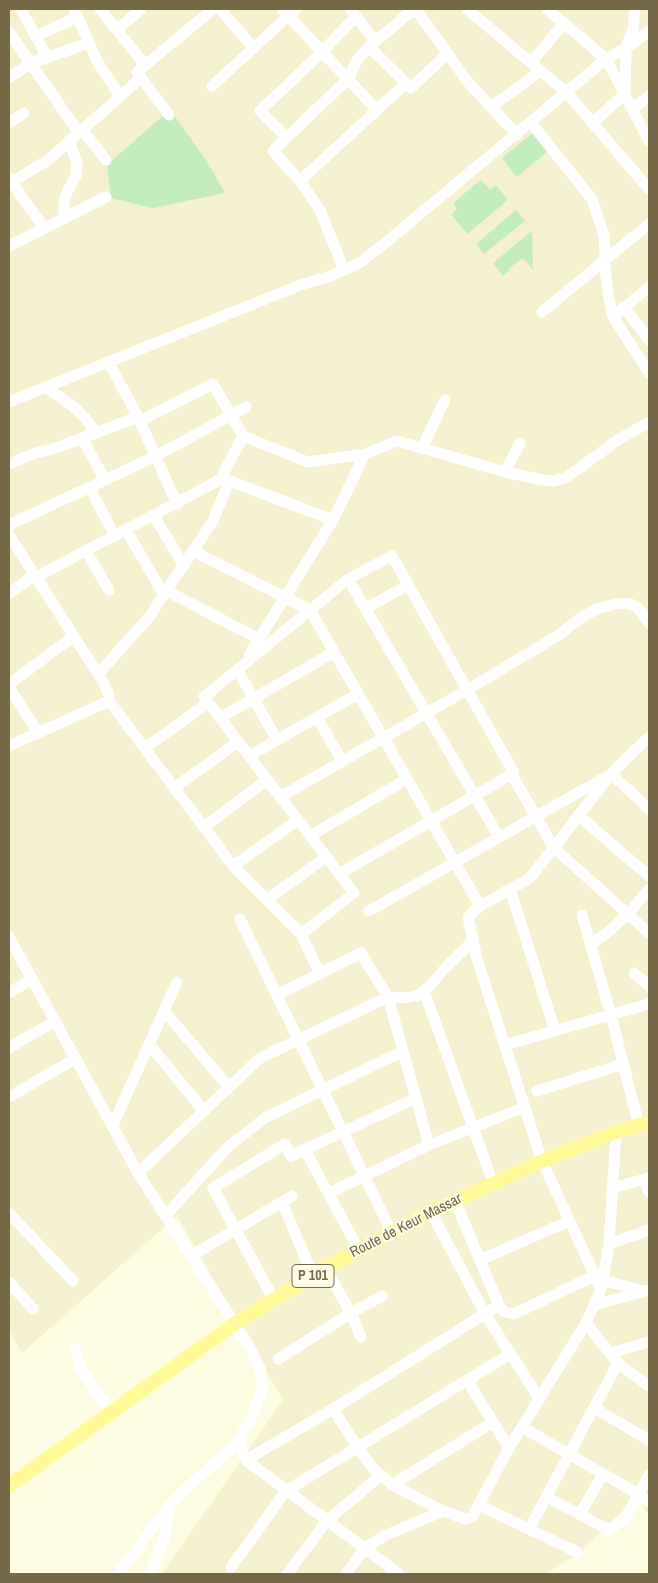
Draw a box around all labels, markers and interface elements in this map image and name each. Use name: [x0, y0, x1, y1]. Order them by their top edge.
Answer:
street label: Route de Keur Massar: [347, 1190, 465, 1262]
road number: P 101: [292, 1264, 334, 1288]

